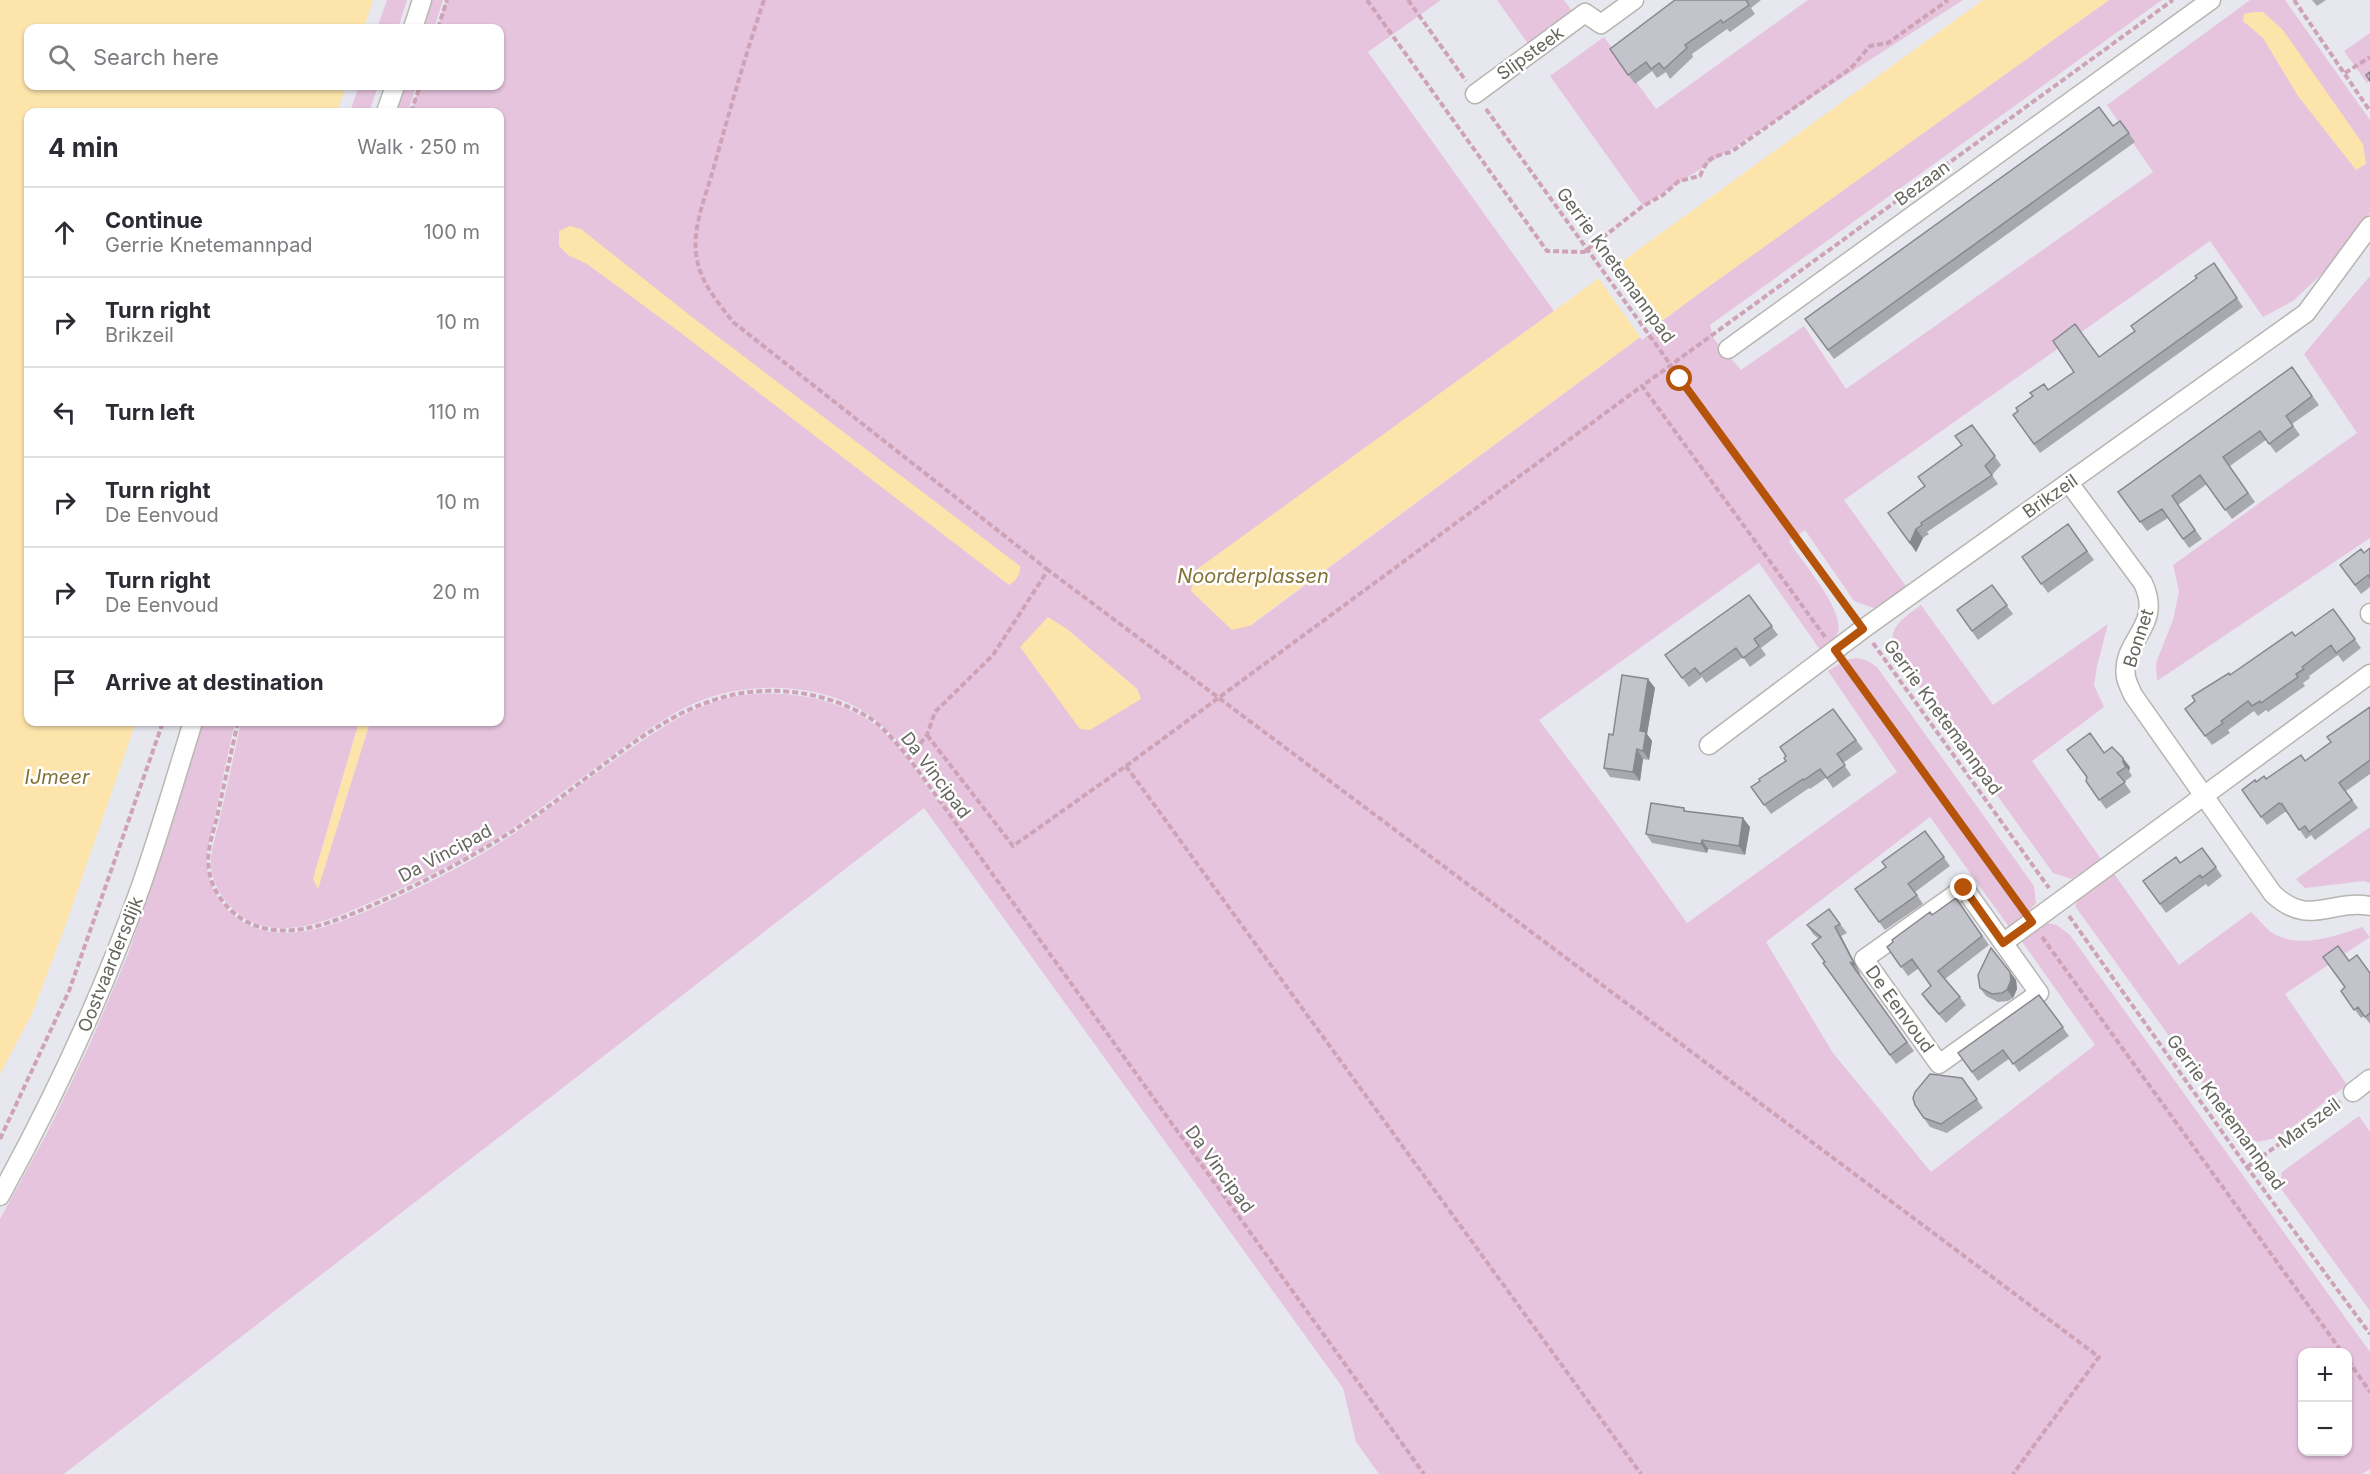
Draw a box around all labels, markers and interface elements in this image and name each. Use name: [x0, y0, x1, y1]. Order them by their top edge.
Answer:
street label: Slipsteek: [1493, 22, 1568, 84]
search box: [24, 24, 504, 90]
icon: search: [45, 41, 78, 74]
text: Search here: [93, 44, 219, 70]
text: 4 min: [48, 132, 119, 163]
text: Walk · 250 m: [357, 135, 480, 159]
street label: Bezaan: [1890, 156, 1954, 210]
street label: Gerrie Knetemannpad: [1553, 183, 1679, 347]
text: Continue: [105, 207, 203, 233]
icon: ahead: [48, 216, 81, 249]
text: 100 m: [423, 220, 480, 244]
text: Gerrie Knetemannpad: [105, 233, 313, 257]
text: Turn right: [105, 297, 211, 323]
icon: right: [48, 306, 81, 339]
text: 10 m: [436, 310, 480, 334]
text: Brikzeil: [105, 323, 174, 347]
route start: [1666, 365, 1692, 391]
icon: left: [48, 396, 81, 429]
text: Turn left: [105, 399, 195, 425]
text: 110 m: [428, 400, 480, 424]
street label: Brikzeil: [2019, 470, 2081, 522]
text: Turn right: [105, 477, 211, 503]
icon: right: [48, 486, 81, 519]
text: 10 m: [436, 490, 480, 514]
text: De Eenvoud: [105, 503, 219, 527]
water label: Noorderplassen: [1177, 564, 1329, 588]
text: Turn right: [105, 567, 211, 593]
icon: right: [48, 576, 81, 609]
text: 20 m: [432, 580, 480, 604]
text: De Eenvoud: [105, 593, 219, 617]
street label: Bonnet: [2119, 606, 2157, 670]
street label: Gerrie Knetemannpad: [1880, 635, 2006, 799]
icon: arrive: [48, 666, 81, 699]
text: Arrive at destination: [105, 669, 324, 695]
street label: Da Vincipad: [897, 728, 975, 822]
water label: IJmeer: [25, 765, 90, 789]
street label: Da Vincipad: [395, 820, 495, 886]
route end: [1950, 874, 1976, 900]
street label: Oostvaardersdijk: [73, 893, 147, 1035]
street label: De Eenvoud: [1861, 961, 1939, 1057]
street label: Gerrie Knetemannpad: [2163, 1030, 2289, 1194]
street label: Marszeil: [2274, 1093, 2344, 1153]
street label: Da Vincipad: [1181, 1121, 1259, 1217]
map controls: [2298, 1348, 2352, 1456]
button: +: [2298, 1348, 2352, 1402]
button: −: [2298, 1402, 2352, 1456]

